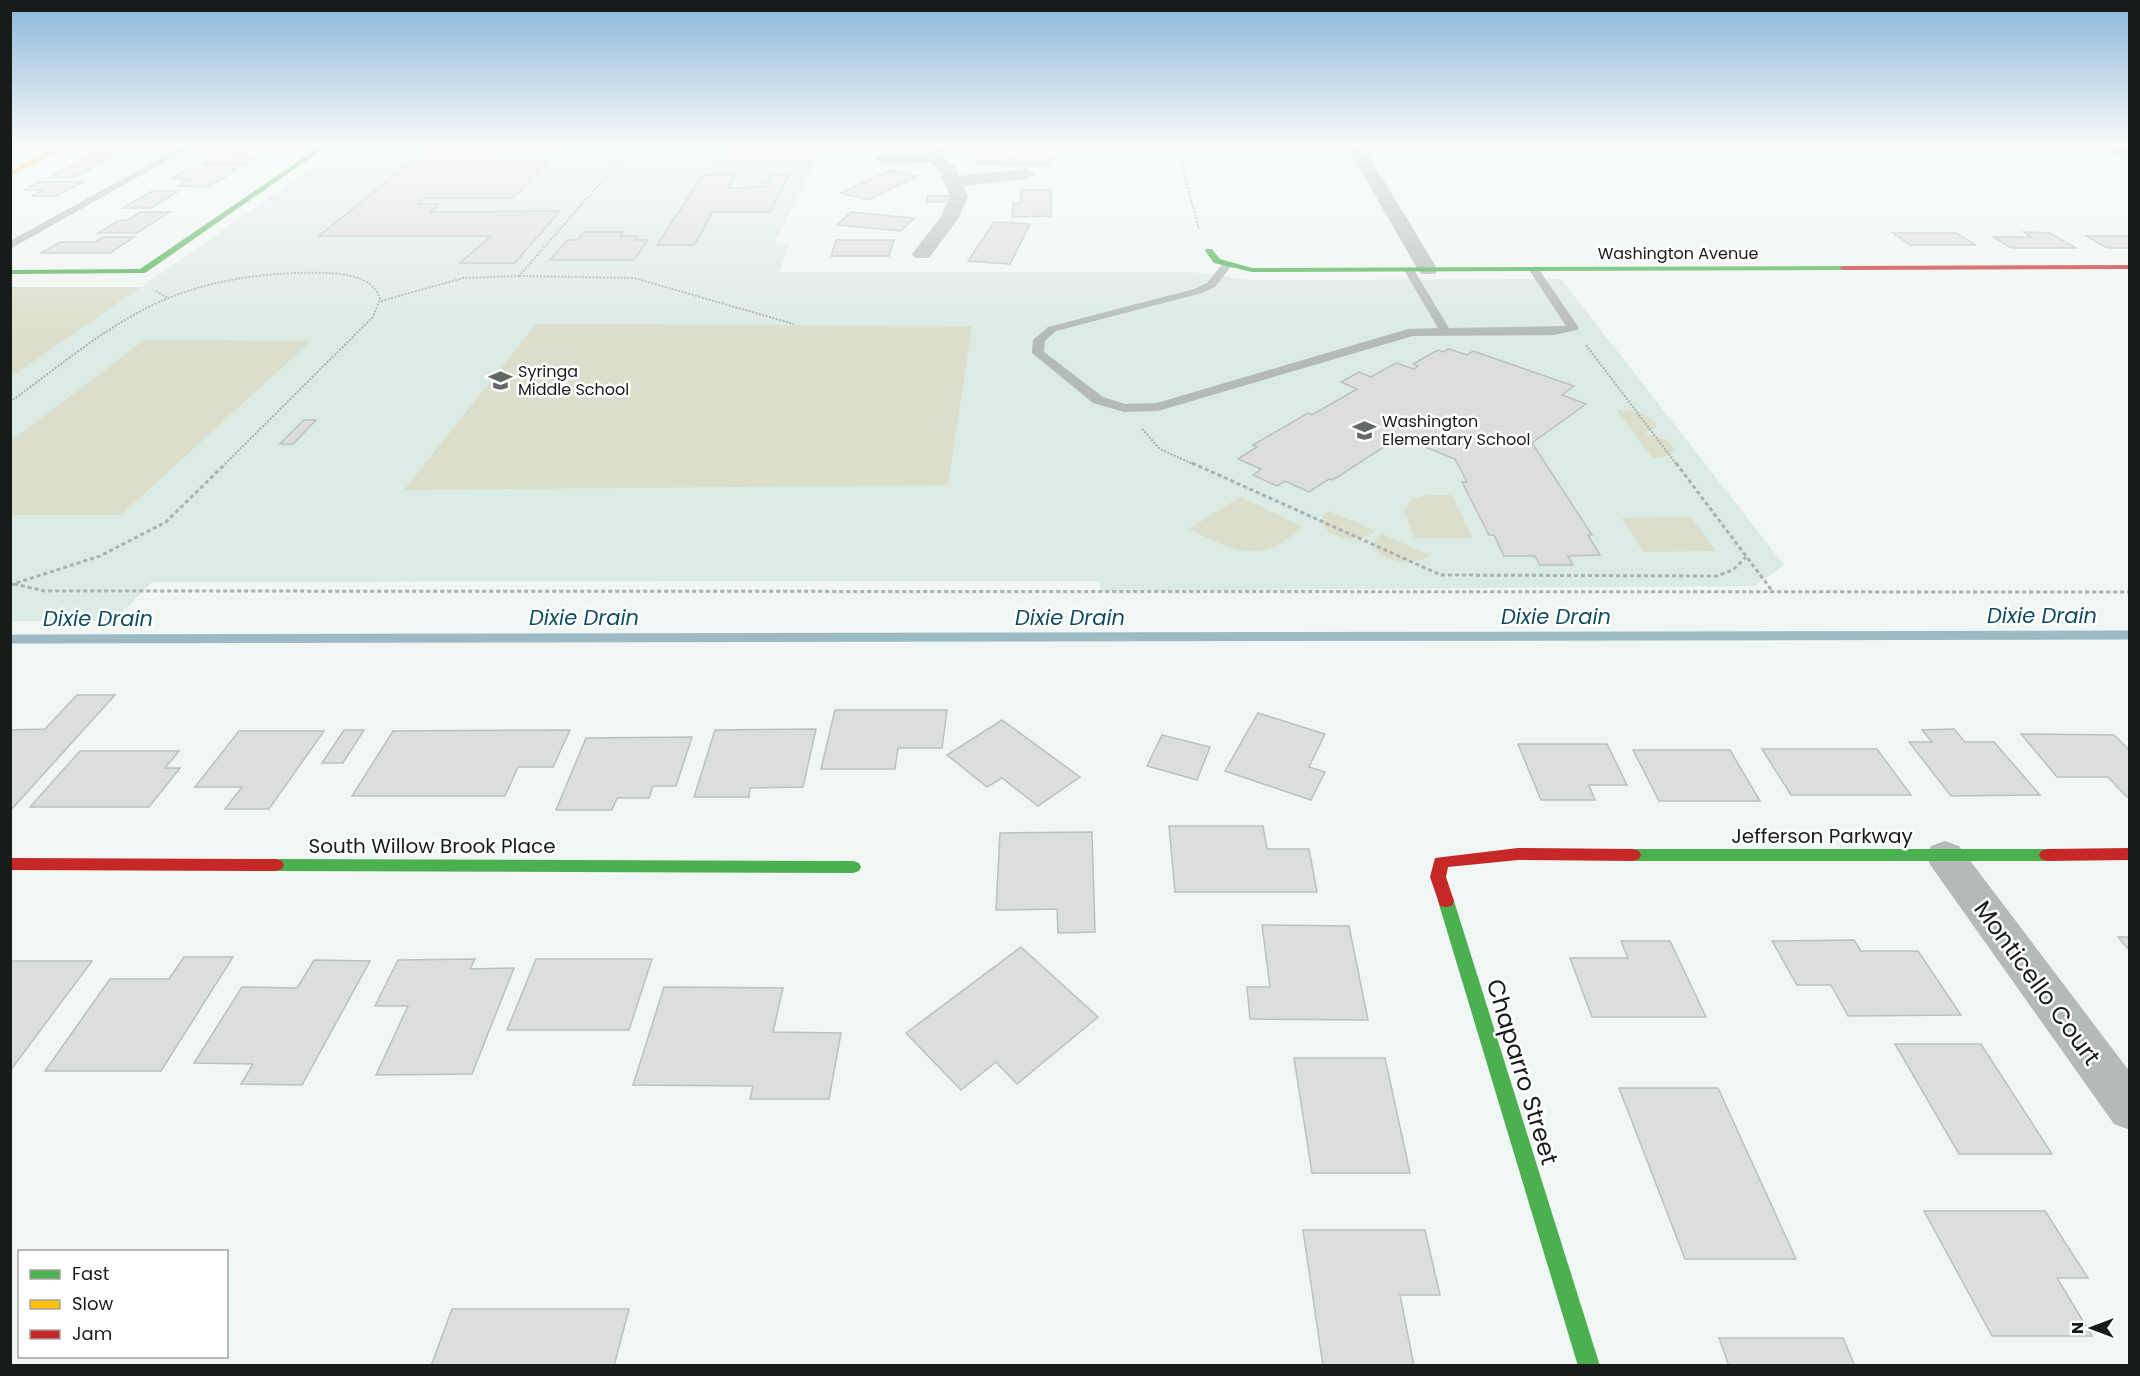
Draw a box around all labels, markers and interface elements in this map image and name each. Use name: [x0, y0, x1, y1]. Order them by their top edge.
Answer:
street label: Washington Avenue: [1598, 242, 1758, 265]
place label: Syringa Middle School: [518, 360, 629, 401]
school or university icon: Syringa Middle School: [487, 367, 513, 393]
place label: Washington Elementary School: [1382, 410, 1530, 451]
school or university icon: Washington Elementary School: [1351, 417, 1377, 443]
water label: Dixie Drain: [1987, 601, 2097, 630]
water label: Dixie Drain: [1501, 602, 1611, 631]
water label: Dixie Drain: [529, 603, 639, 632]
water label: Dixie Drain: [1015, 603, 1125, 632]
water label: Dixie Drain: [43, 604, 153, 633]
street label: Jefferson Parkway: [1731, 822, 1913, 850]
street label: South Willow Brook Place: [308, 832, 556, 860]
street label: Monticello Court: [1966, 894, 2108, 1072]
street label: Chaparro Street: [1479, 975, 1566, 1169]
legend: [18, 1250, 228, 1358]
text: Fast: [72, 1261, 109, 1286]
text: Slow: [72, 1291, 114, 1316]
north arrow: [2062, 1298, 2122, 1358]
text: Jam: [72, 1321, 112, 1346]
text: N: [2066, 1322, 2089, 1334]

